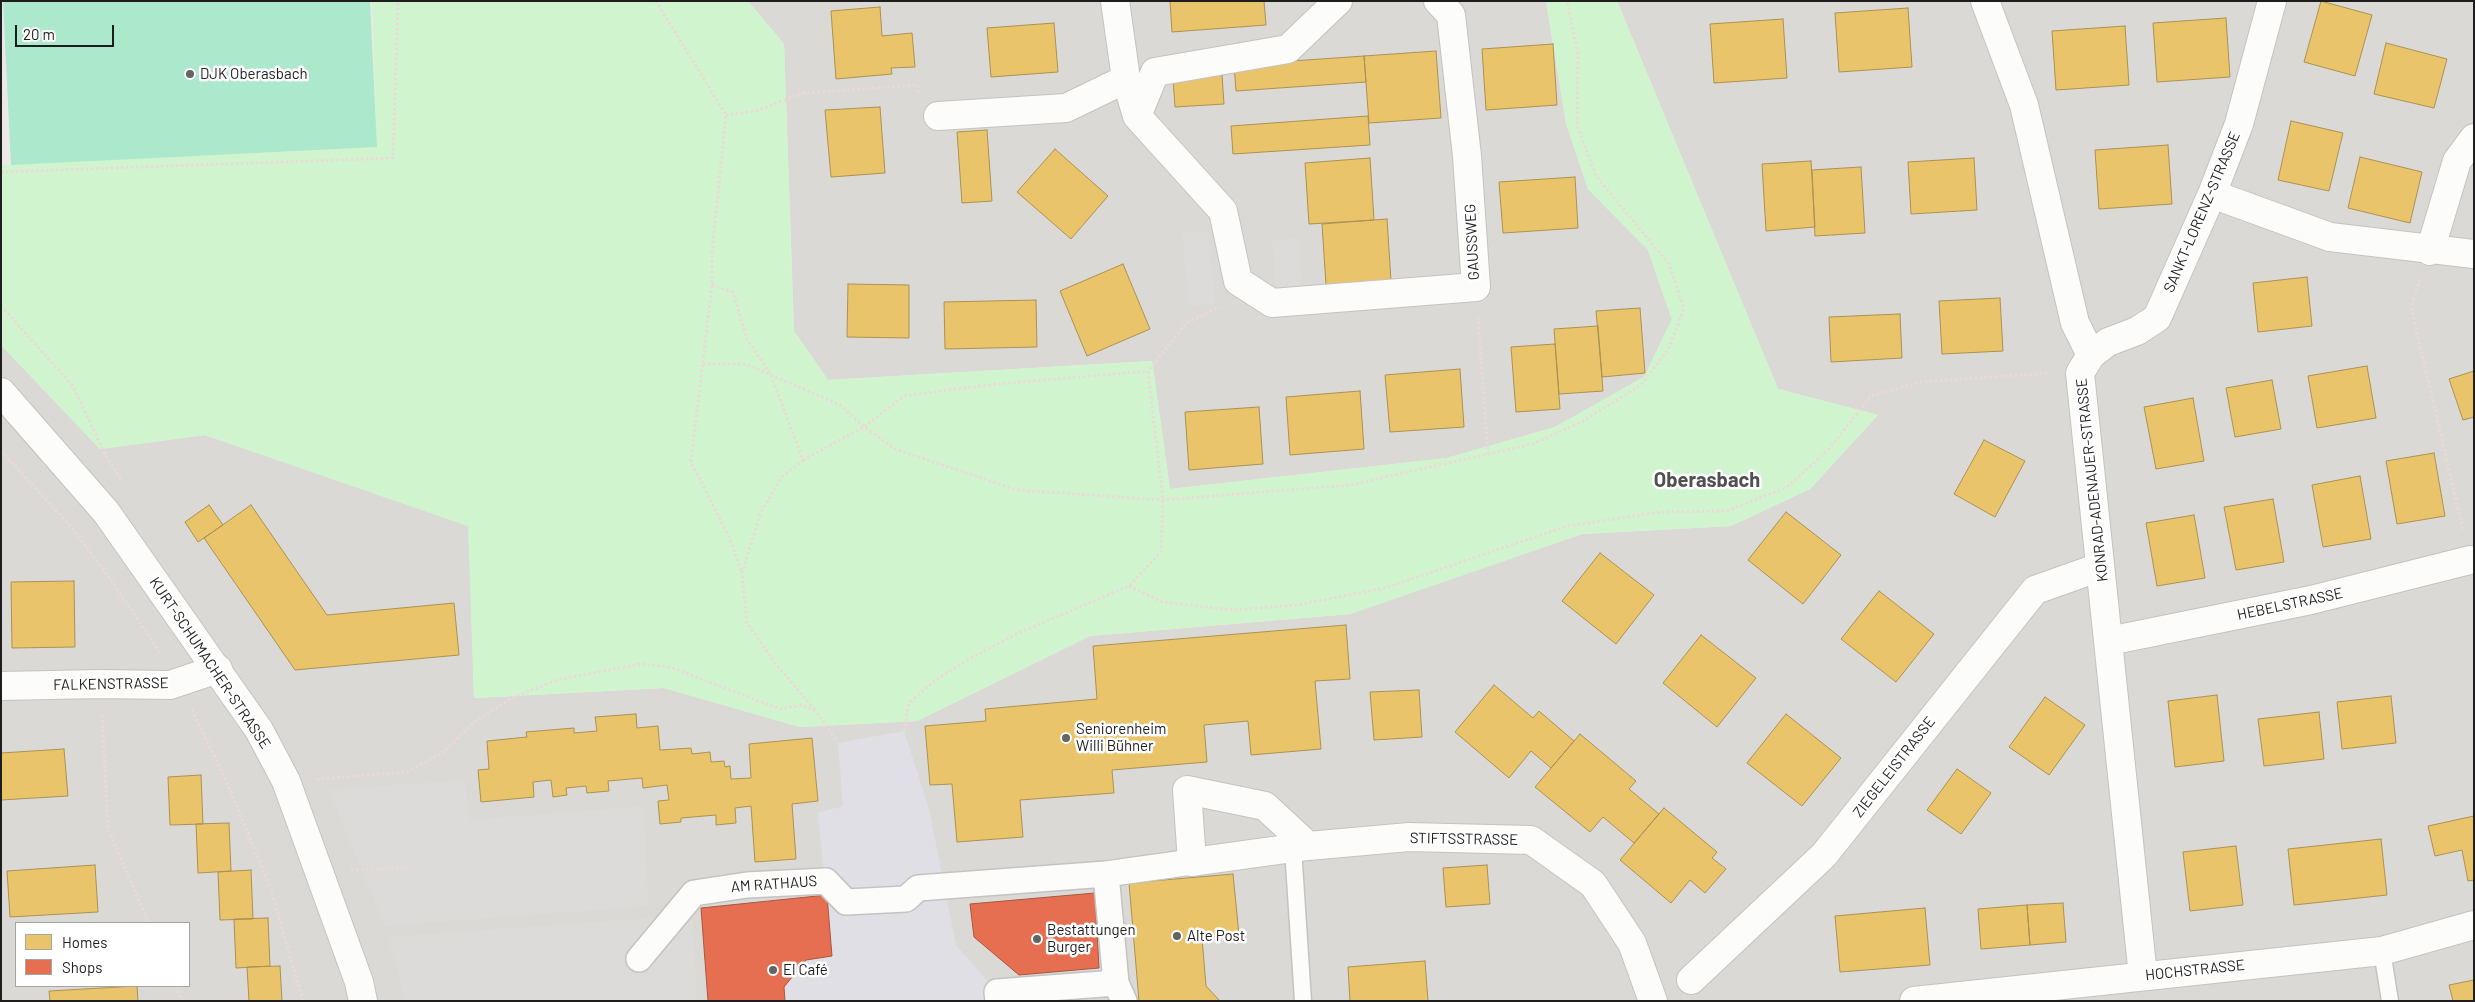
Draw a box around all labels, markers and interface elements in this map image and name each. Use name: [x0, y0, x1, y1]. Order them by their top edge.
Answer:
scale bar: [18, 15, 116, 47]
text: 20 m: [23, 25, 55, 43]
place label: DJK Oberasbach: [200, 65, 308, 83]
marker: DJK Oberasbach: [184, 68, 196, 80]
street label: SANKT-LORENZ-STRASSE: [2160, 129, 2244, 295]
street label: GAUSSWEG: [1461, 203, 1483, 281]
street label: KONRAD-ADENAUER-STRASSE: [2072, 377, 2112, 583]
district label: Oberasbach: [1654, 468, 1760, 492]
street label: KURT-SCHUMACHER-STRASSE: [146, 574, 274, 752]
street label: HEBELSTRASSE: [2235, 584, 2345, 624]
street label: FALKENSTRASSE: [53, 674, 169, 694]
street label: ZIEGELEISTRASSE: [1849, 713, 1939, 821]
place label: Seniorenheim Willi Bühner: [1076, 720, 1166, 755]
marker: Seniorenheim Willi Bühner: [1060, 732, 1072, 744]
street label: STIFTSSTRASSE: [1410, 829, 1518, 849]
street label: AM RATHAUS: [730, 872, 818, 896]
place label: Bestattungen Burger: [1047, 921, 1136, 956]
legend: [15, 922, 190, 987]
place label: Alte Post: [1187, 927, 1245, 945]
marker: Alte Post: [1171, 930, 1183, 942]
text: Homes: [62, 933, 107, 951]
marker: Bestattungen Burger: [1031, 933, 1043, 945]
street label: HOCHSTRASSE: [2144, 956, 2246, 984]
text: Shops: [62, 958, 102, 976]
place label: El Café: [783, 961, 828, 979]
marker: El Café: [767, 964, 779, 976]

